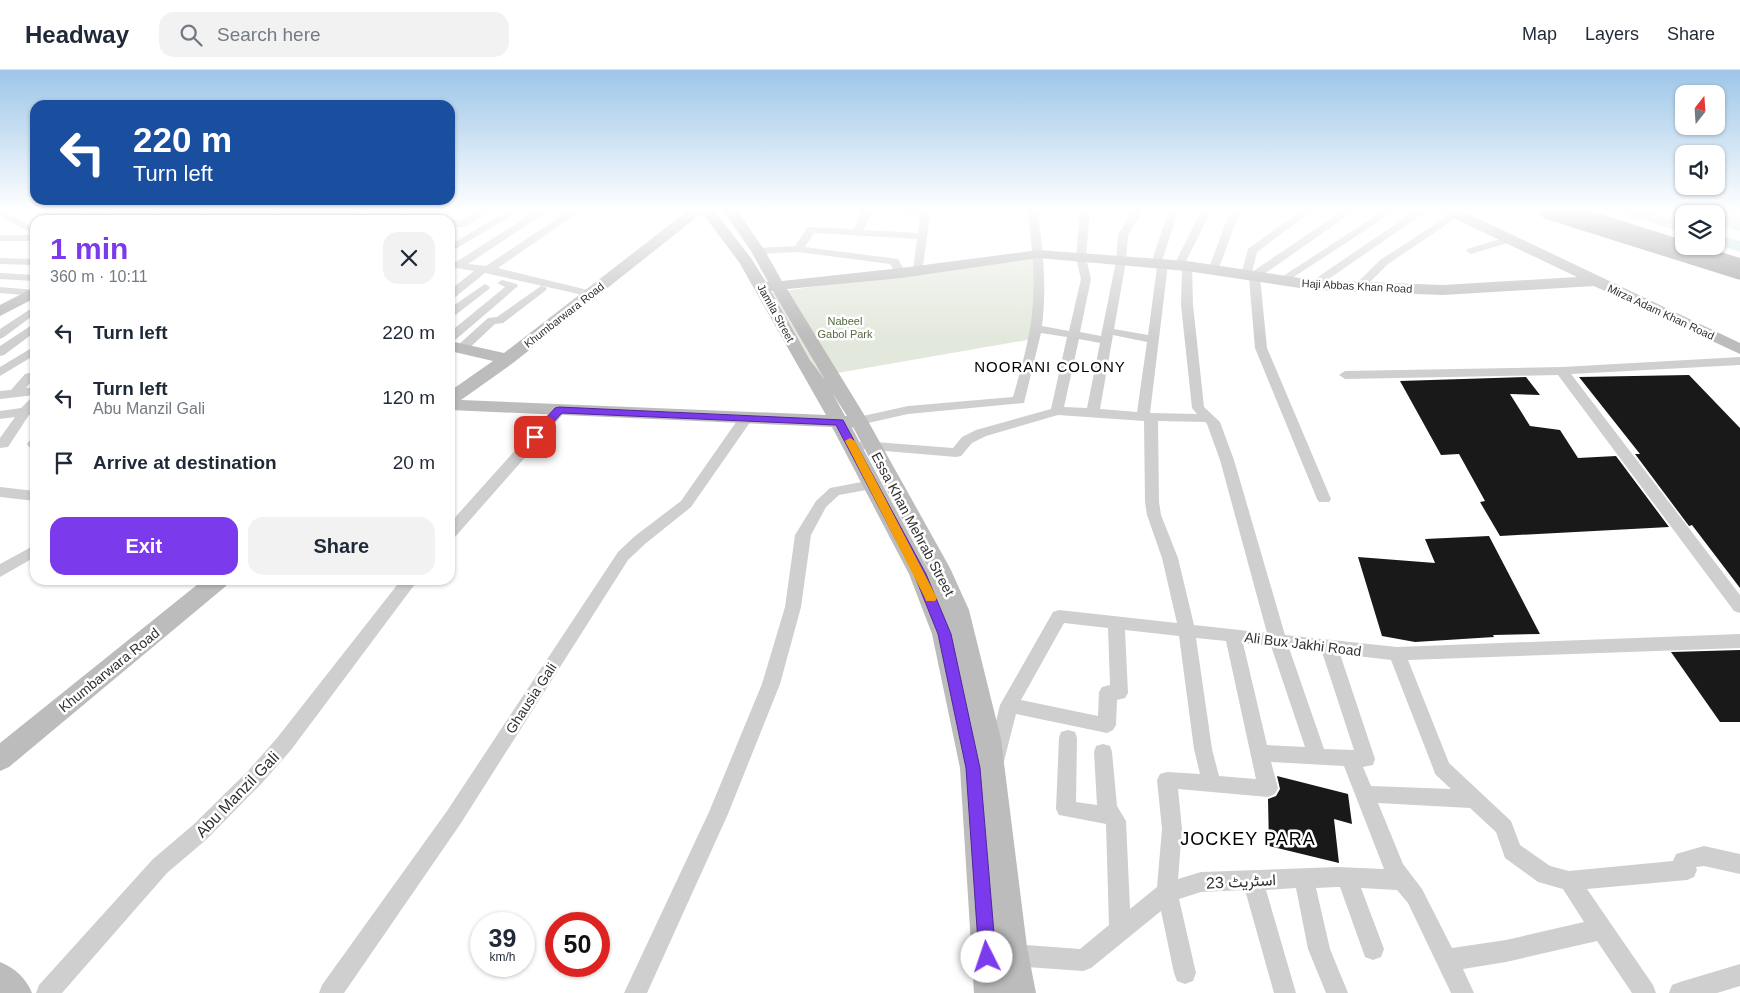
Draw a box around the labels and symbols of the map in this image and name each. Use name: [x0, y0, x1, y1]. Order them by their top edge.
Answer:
north arrow: [1675, 85, 1725, 135]
street label: Haji Abbas Khan Road: [1301, 277, 1413, 295]
street label: Khumbarwara Road: [522, 280, 606, 350]
street label: Jamila Street: [755, 282, 797, 344]
street label: Mirza Adam Khan Road: [1606, 282, 1716, 342]
park label: Nabeel Gabol Park: [817, 315, 873, 340]
district label: NOORANI COLONY: [974, 358, 1126, 375]
pin: [514, 416, 556, 458]
street label: Essa Khan Mehrab Street: [868, 449, 958, 599]
street label: Khumbarwara Road: [56, 625, 162, 715]
street label: Ali Bux Jakhi Road: [1244, 629, 1362, 659]
street label: Ghausia Gali: [502, 660, 560, 736]
street label: Abu Manzil Gali: [192, 748, 282, 841]
district label: JOCKEY PARA: [1180, 829, 1316, 849]
street label: اسٹریٹ 23: [1206, 871, 1277, 894]
speed limit sign: 50: [545, 912, 610, 977]
position arrow: [960, 930, 1012, 982]

